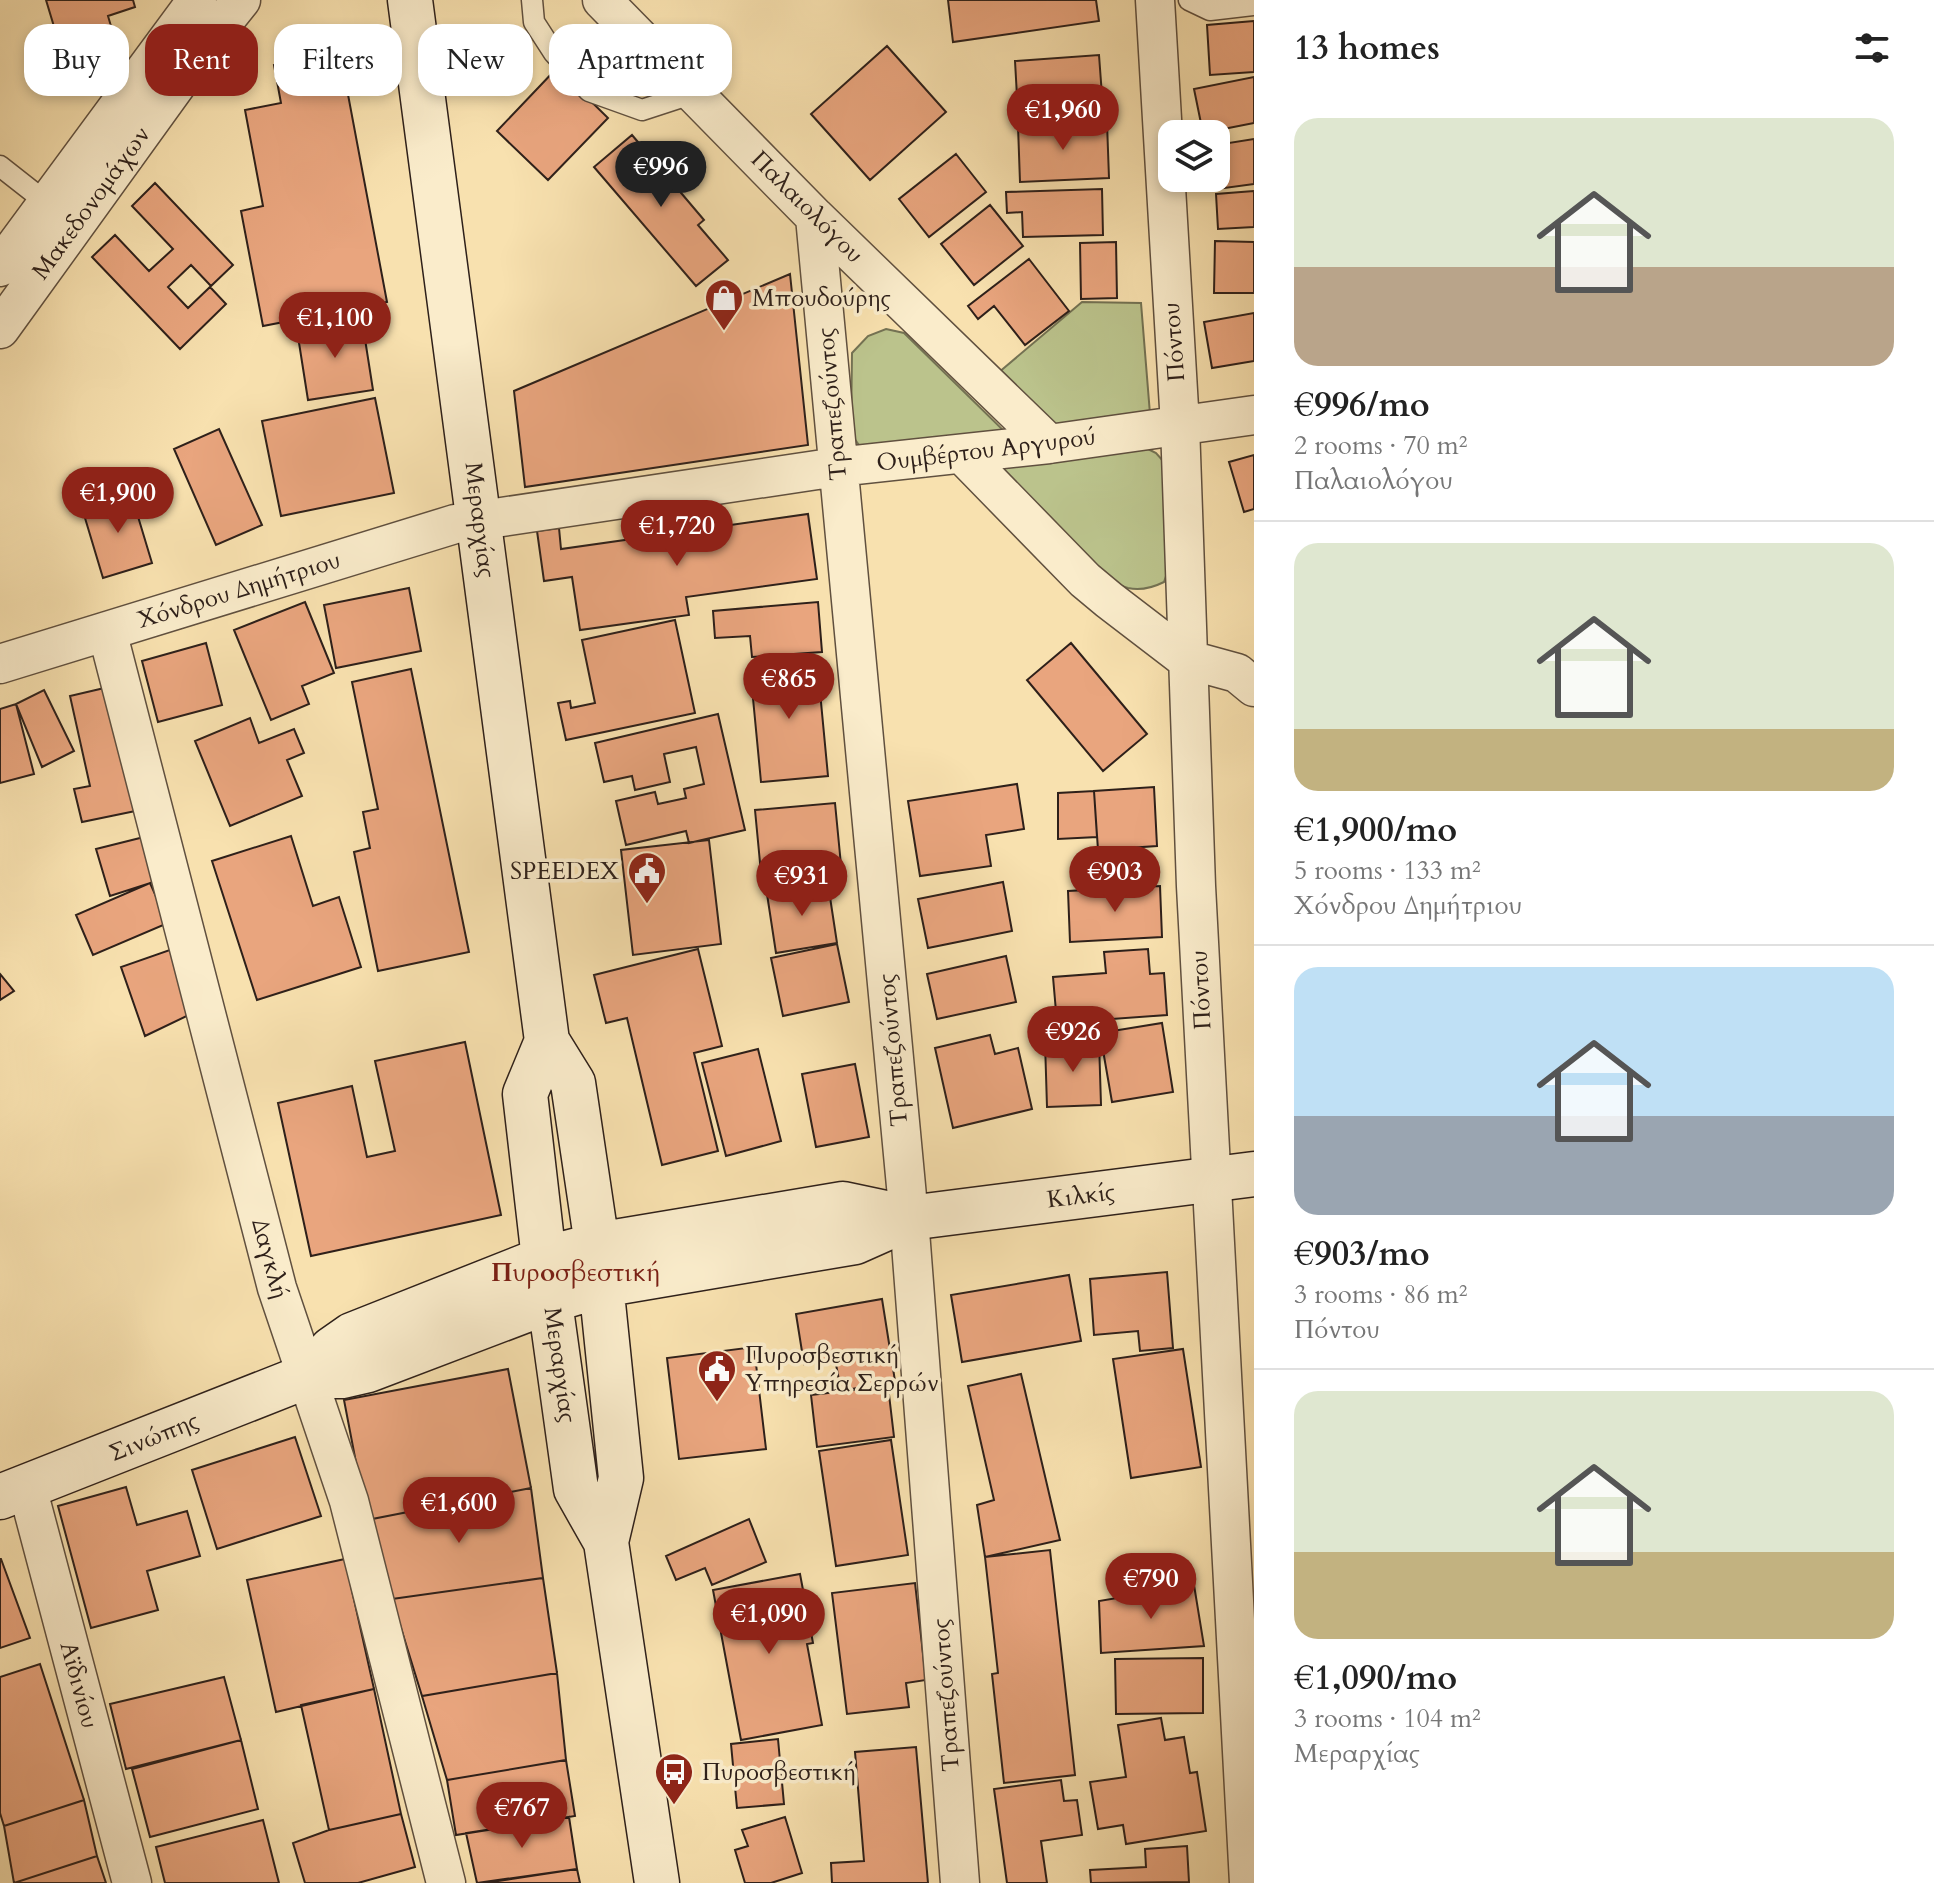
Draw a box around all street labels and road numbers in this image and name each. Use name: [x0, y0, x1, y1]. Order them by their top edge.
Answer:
street label: Μακεδονομάχων: [24, 120, 158, 286]
street label: Παλαιολόγου: [743, 143, 871, 271]
street label: Πόντου: [1155, 301, 1193, 383]
street label: Τραπεζούντος: [809, 326, 855, 482]
street label: Ουμβέρτου Αργυρού: [875, 420, 1097, 480]
street label: Μεραρχίας: [457, 460, 503, 580]
street label: Χόνδρου Δημήτριου: [133, 543, 345, 637]
street label: Πόντου: [1182, 950, 1220, 1030]
street label: Τραπεζούντος: [870, 972, 916, 1128]
street label: Κιλκίς: [1045, 1175, 1117, 1217]
street label: Δαγκλή: [243, 1215, 297, 1303]
street label: Μεραρχίας: [536, 1305, 584, 1425]
street label: Σινώπης: [104, 1404, 204, 1470]
street label: Τραπεζούντος: [924, 1617, 968, 1773]
street label: Αϊδινίου: [52, 1638, 106, 1732]

